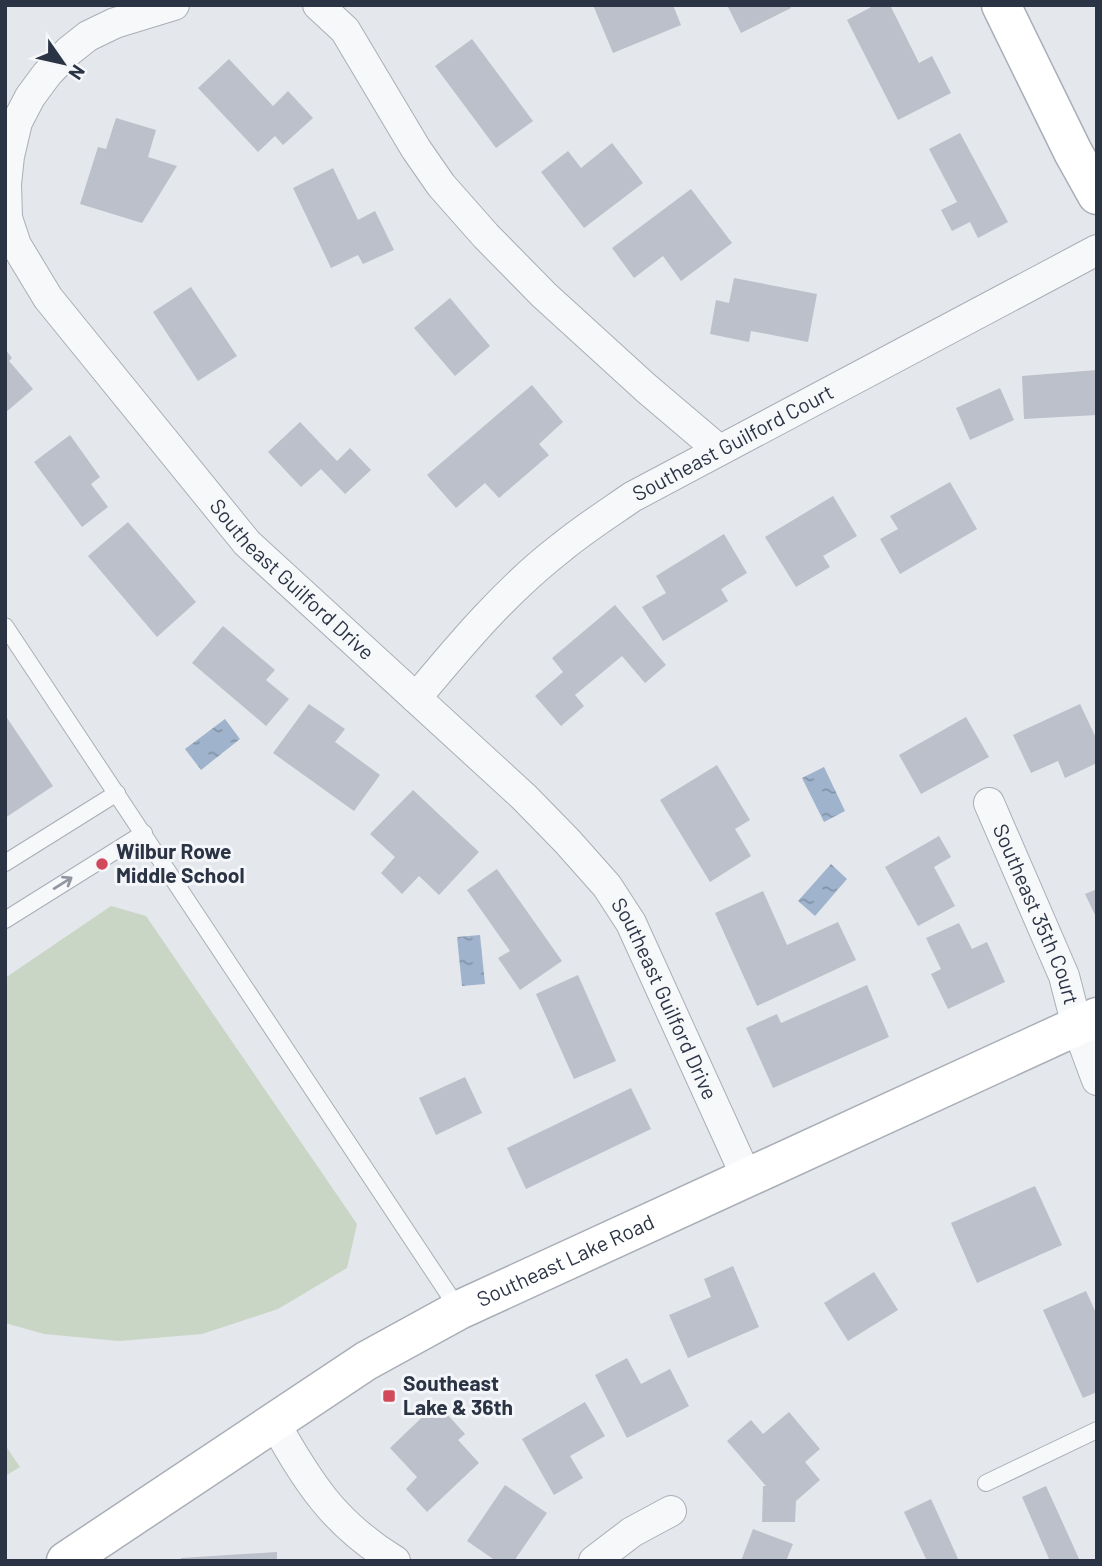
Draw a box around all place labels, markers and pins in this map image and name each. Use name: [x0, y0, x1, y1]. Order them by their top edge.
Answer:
place label: Wilbur Rowe Middle School: [116, 838, 245, 887]
marker: Wilbur Rowe Middle School: [94, 856, 110, 872]
place label: Southeast Lake & 36th: [403, 1370, 513, 1419]
marker: Southeast Lake & 36th: [381, 1388, 397, 1404]

